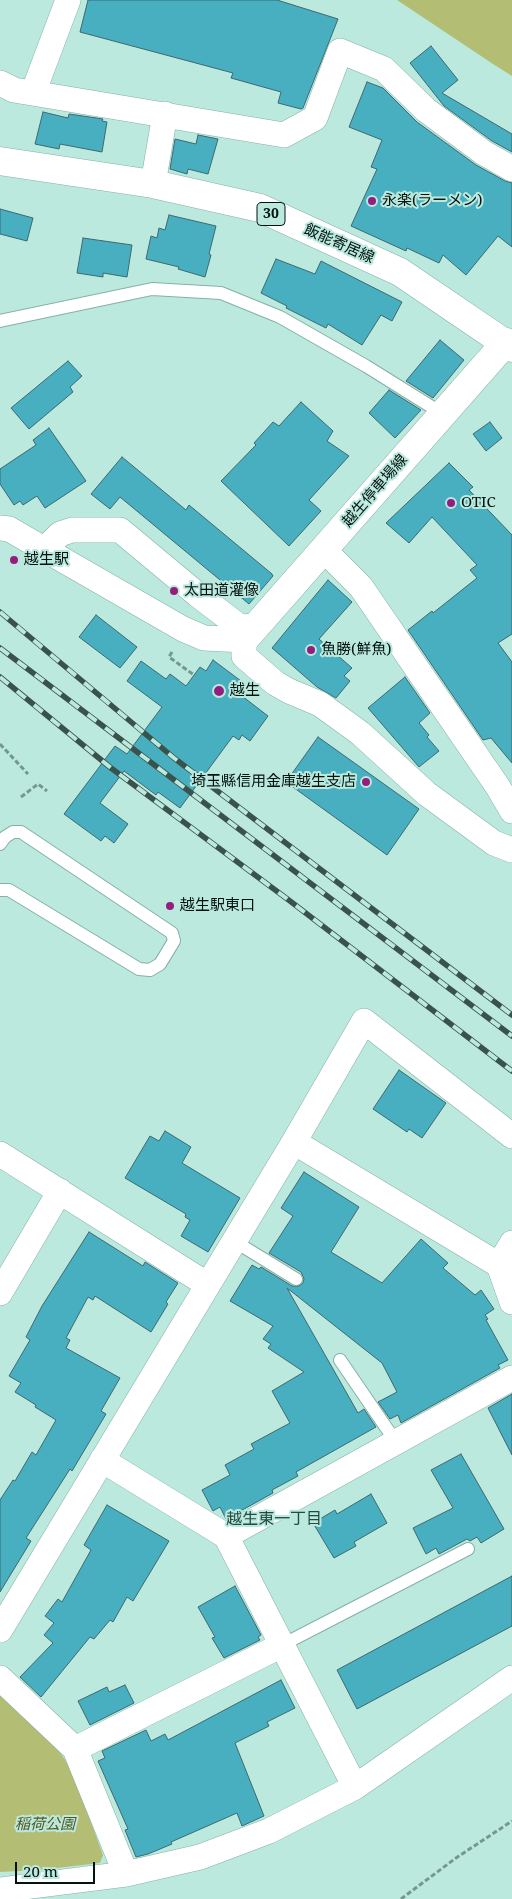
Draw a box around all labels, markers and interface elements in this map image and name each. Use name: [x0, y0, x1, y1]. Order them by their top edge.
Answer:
place label: 永楽(ラーメン): [382, 192, 482, 210]
marker: 永楽(ラーメン): [366, 195, 378, 207]
road number: 30: [257, 202, 285, 225]
street label: 飯能寄居線: [301, 221, 377, 267]
street label: 越生停車場線: [339, 451, 411, 531]
place label: OTIC: [461, 494, 496, 512]
marker: OTIC: [445, 497, 457, 509]
place label: 越生駅: [24, 551, 69, 569]
marker: 越生駅: [8, 554, 20, 566]
place label: 太田道灌像: [184, 582, 259, 600]
marker: 太田道灌像: [168, 585, 180, 597]
place label: 魚勝(鮮魚): [321, 641, 391, 659]
marker: 魚勝(鮮魚): [305, 644, 317, 656]
place label: 越生: [230, 682, 260, 700]
marker: 越生: [212, 684, 226, 698]
place label: 埼玉縣信用金庫越生支店: [191, 773, 356, 791]
marker: 埼玉縣信用金庫越生支店: [360, 776, 372, 788]
place label: 越生駅東口: [180, 897, 255, 915]
marker: 越生駅東口: [164, 900, 176, 912]
district label: 越生東一丁目: [226, 1509, 322, 1529]
park label: 稲荷公園: [15, 1816, 75, 1834]
scale bar: [18, 1852, 98, 1884]
text: 20 m: [23, 1861, 58, 1881]

